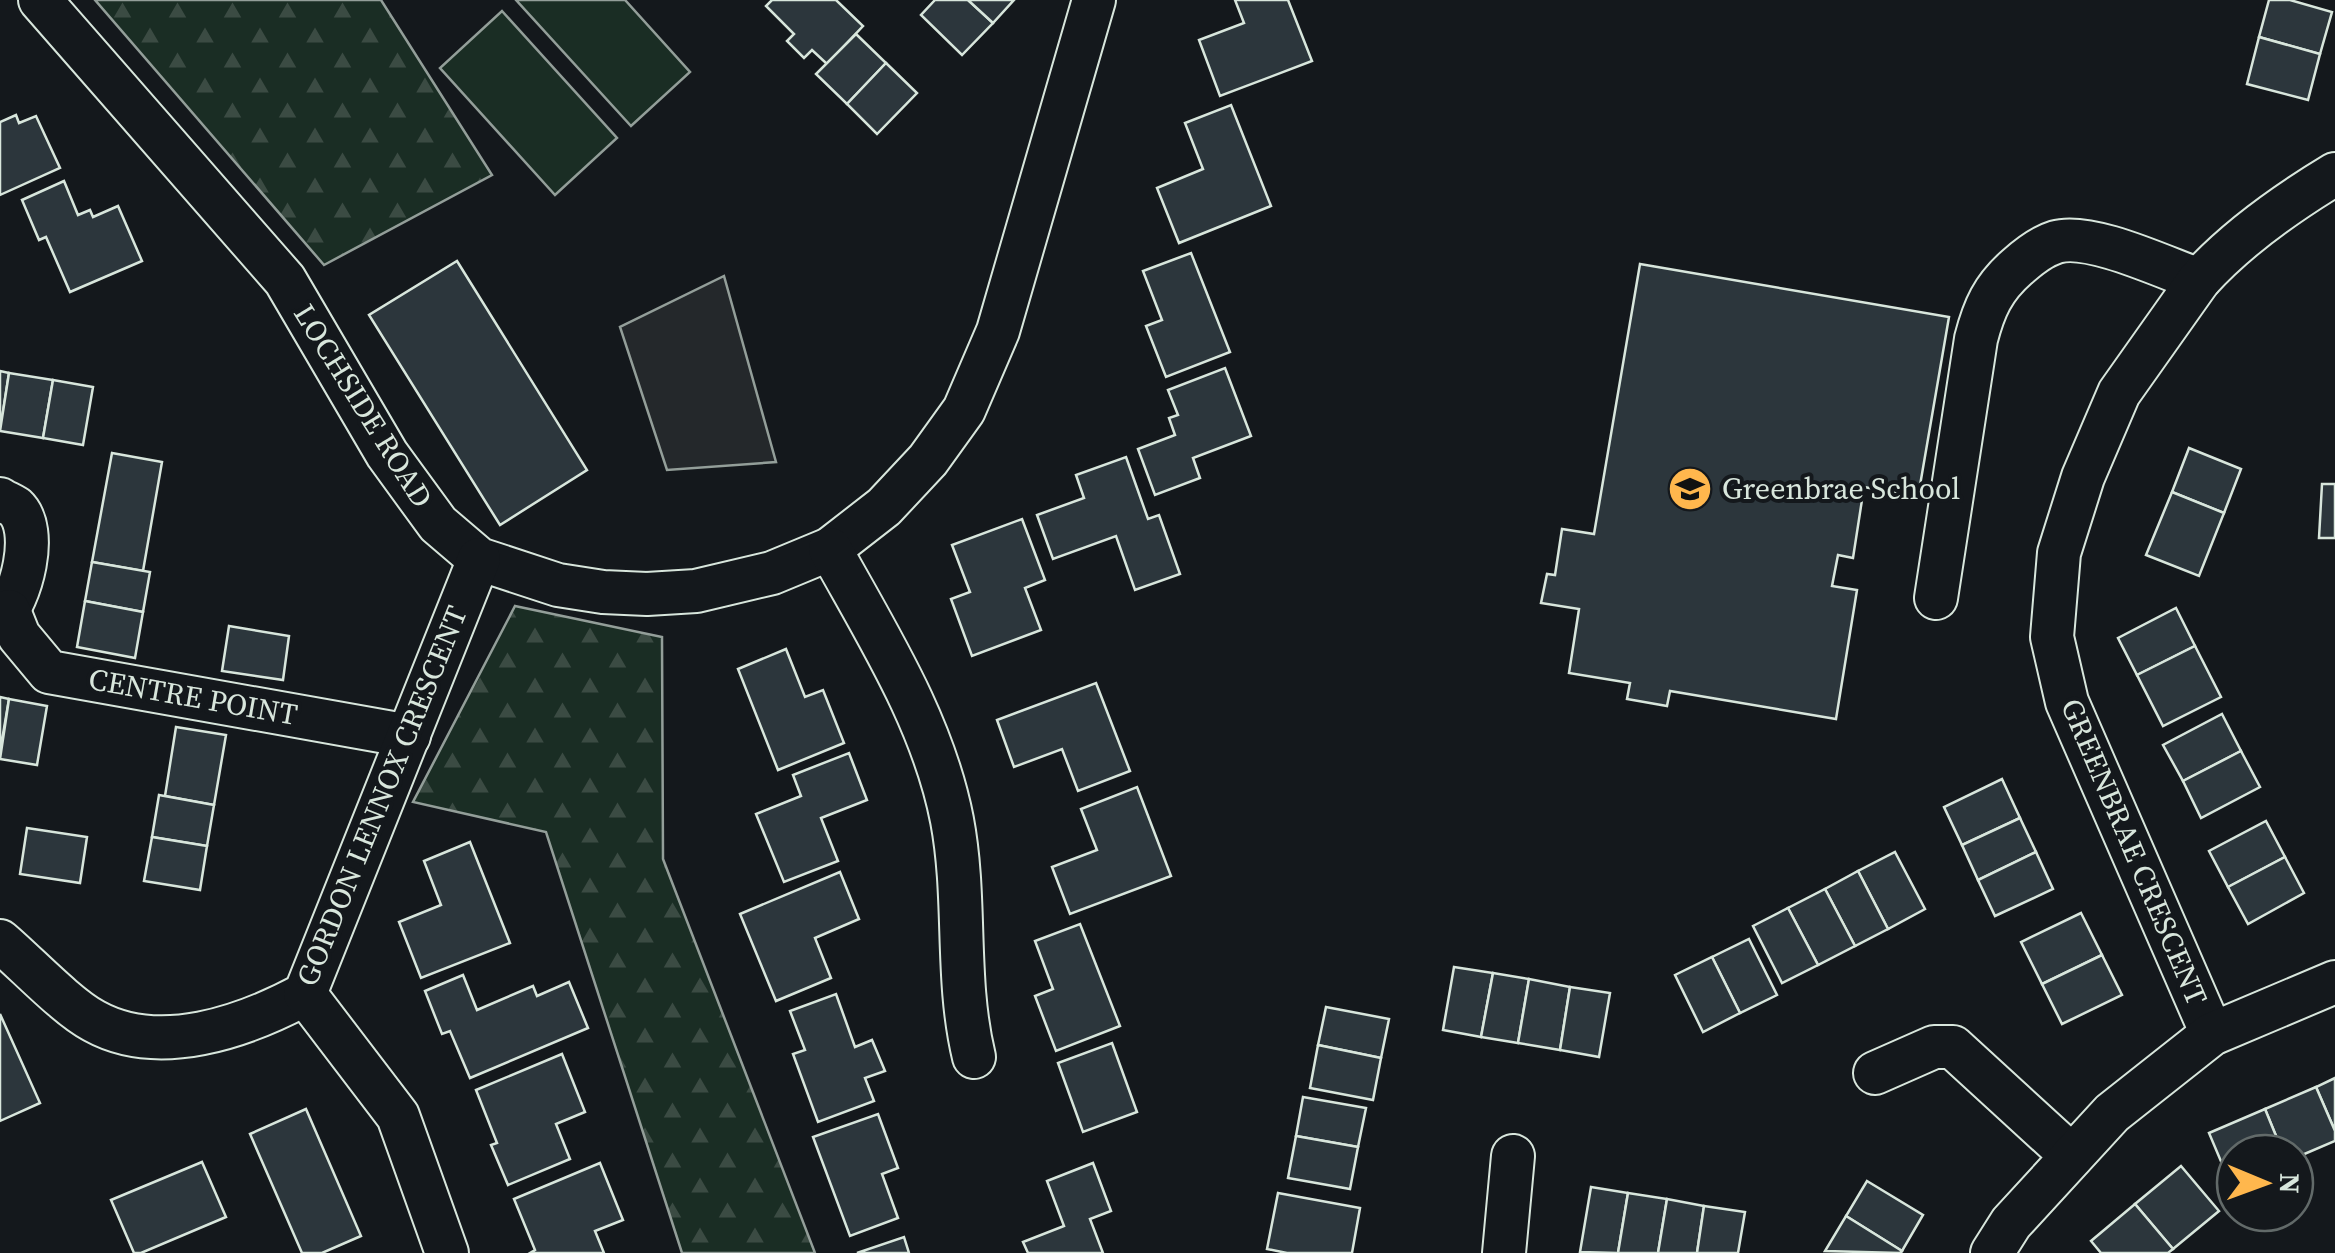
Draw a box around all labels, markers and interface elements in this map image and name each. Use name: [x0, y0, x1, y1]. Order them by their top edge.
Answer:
street label: LOCHSIDE ROAD: [284, 296, 443, 515]
school or university icon: Greenbrae School: [1667, 466, 1713, 512]
place label: Greenbrae School: [1722, 468, 1960, 509]
street label: GORDON LENNOX CRESCENT: [286, 600, 477, 992]
street label: CENTRE POINT: [85, 658, 301, 735]
street label: GREENBRAE CRESCENT: [2051, 692, 2218, 1011]
north arrow: [2215, 1133, 2315, 1233]
text: N: [2271, 1173, 2309, 1194]

